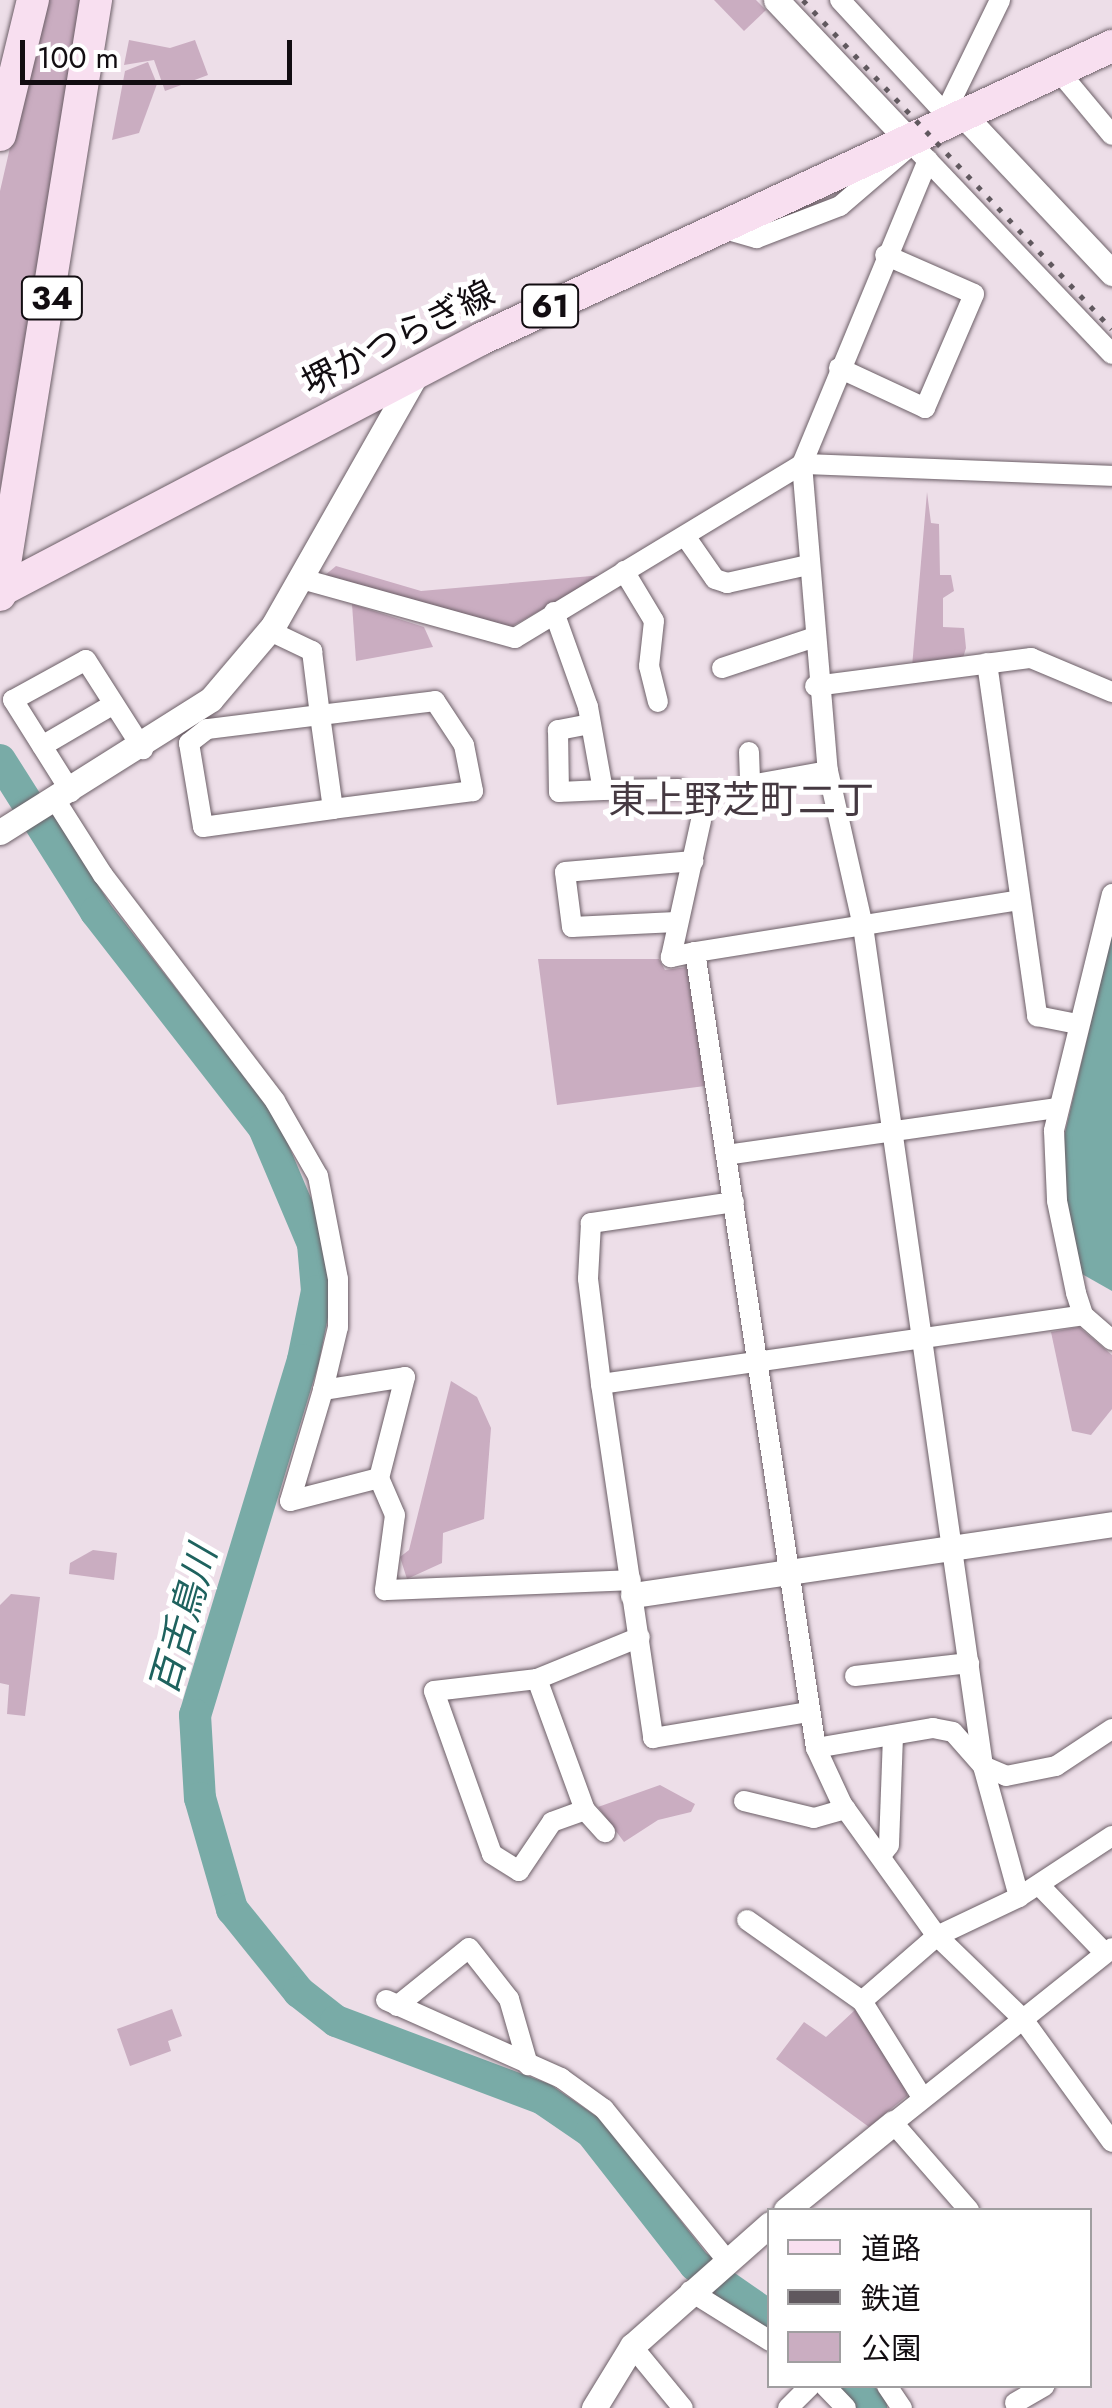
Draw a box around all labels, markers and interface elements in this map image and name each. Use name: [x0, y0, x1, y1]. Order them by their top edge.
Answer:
scale bar: [25, 20, 298, 82]
text: 100 m: [37, 36, 119, 79]
road number: 34: [20, 271, 84, 325]
street label: 堺かつらぎ線: [295, 272, 501, 404]
road number: 61: [520, 279, 580, 333]
district label: 東上野芝町二丁: [608, 777, 874, 823]
water label: 百舌鳥川: [140, 1541, 226, 1699]
legend: [767, 2208, 1092, 2388]
text: 道路: [861, 2227, 921, 2270]
text: 鉄道: [861, 2277, 921, 2320]
text: 公園: [861, 2327, 921, 2370]

